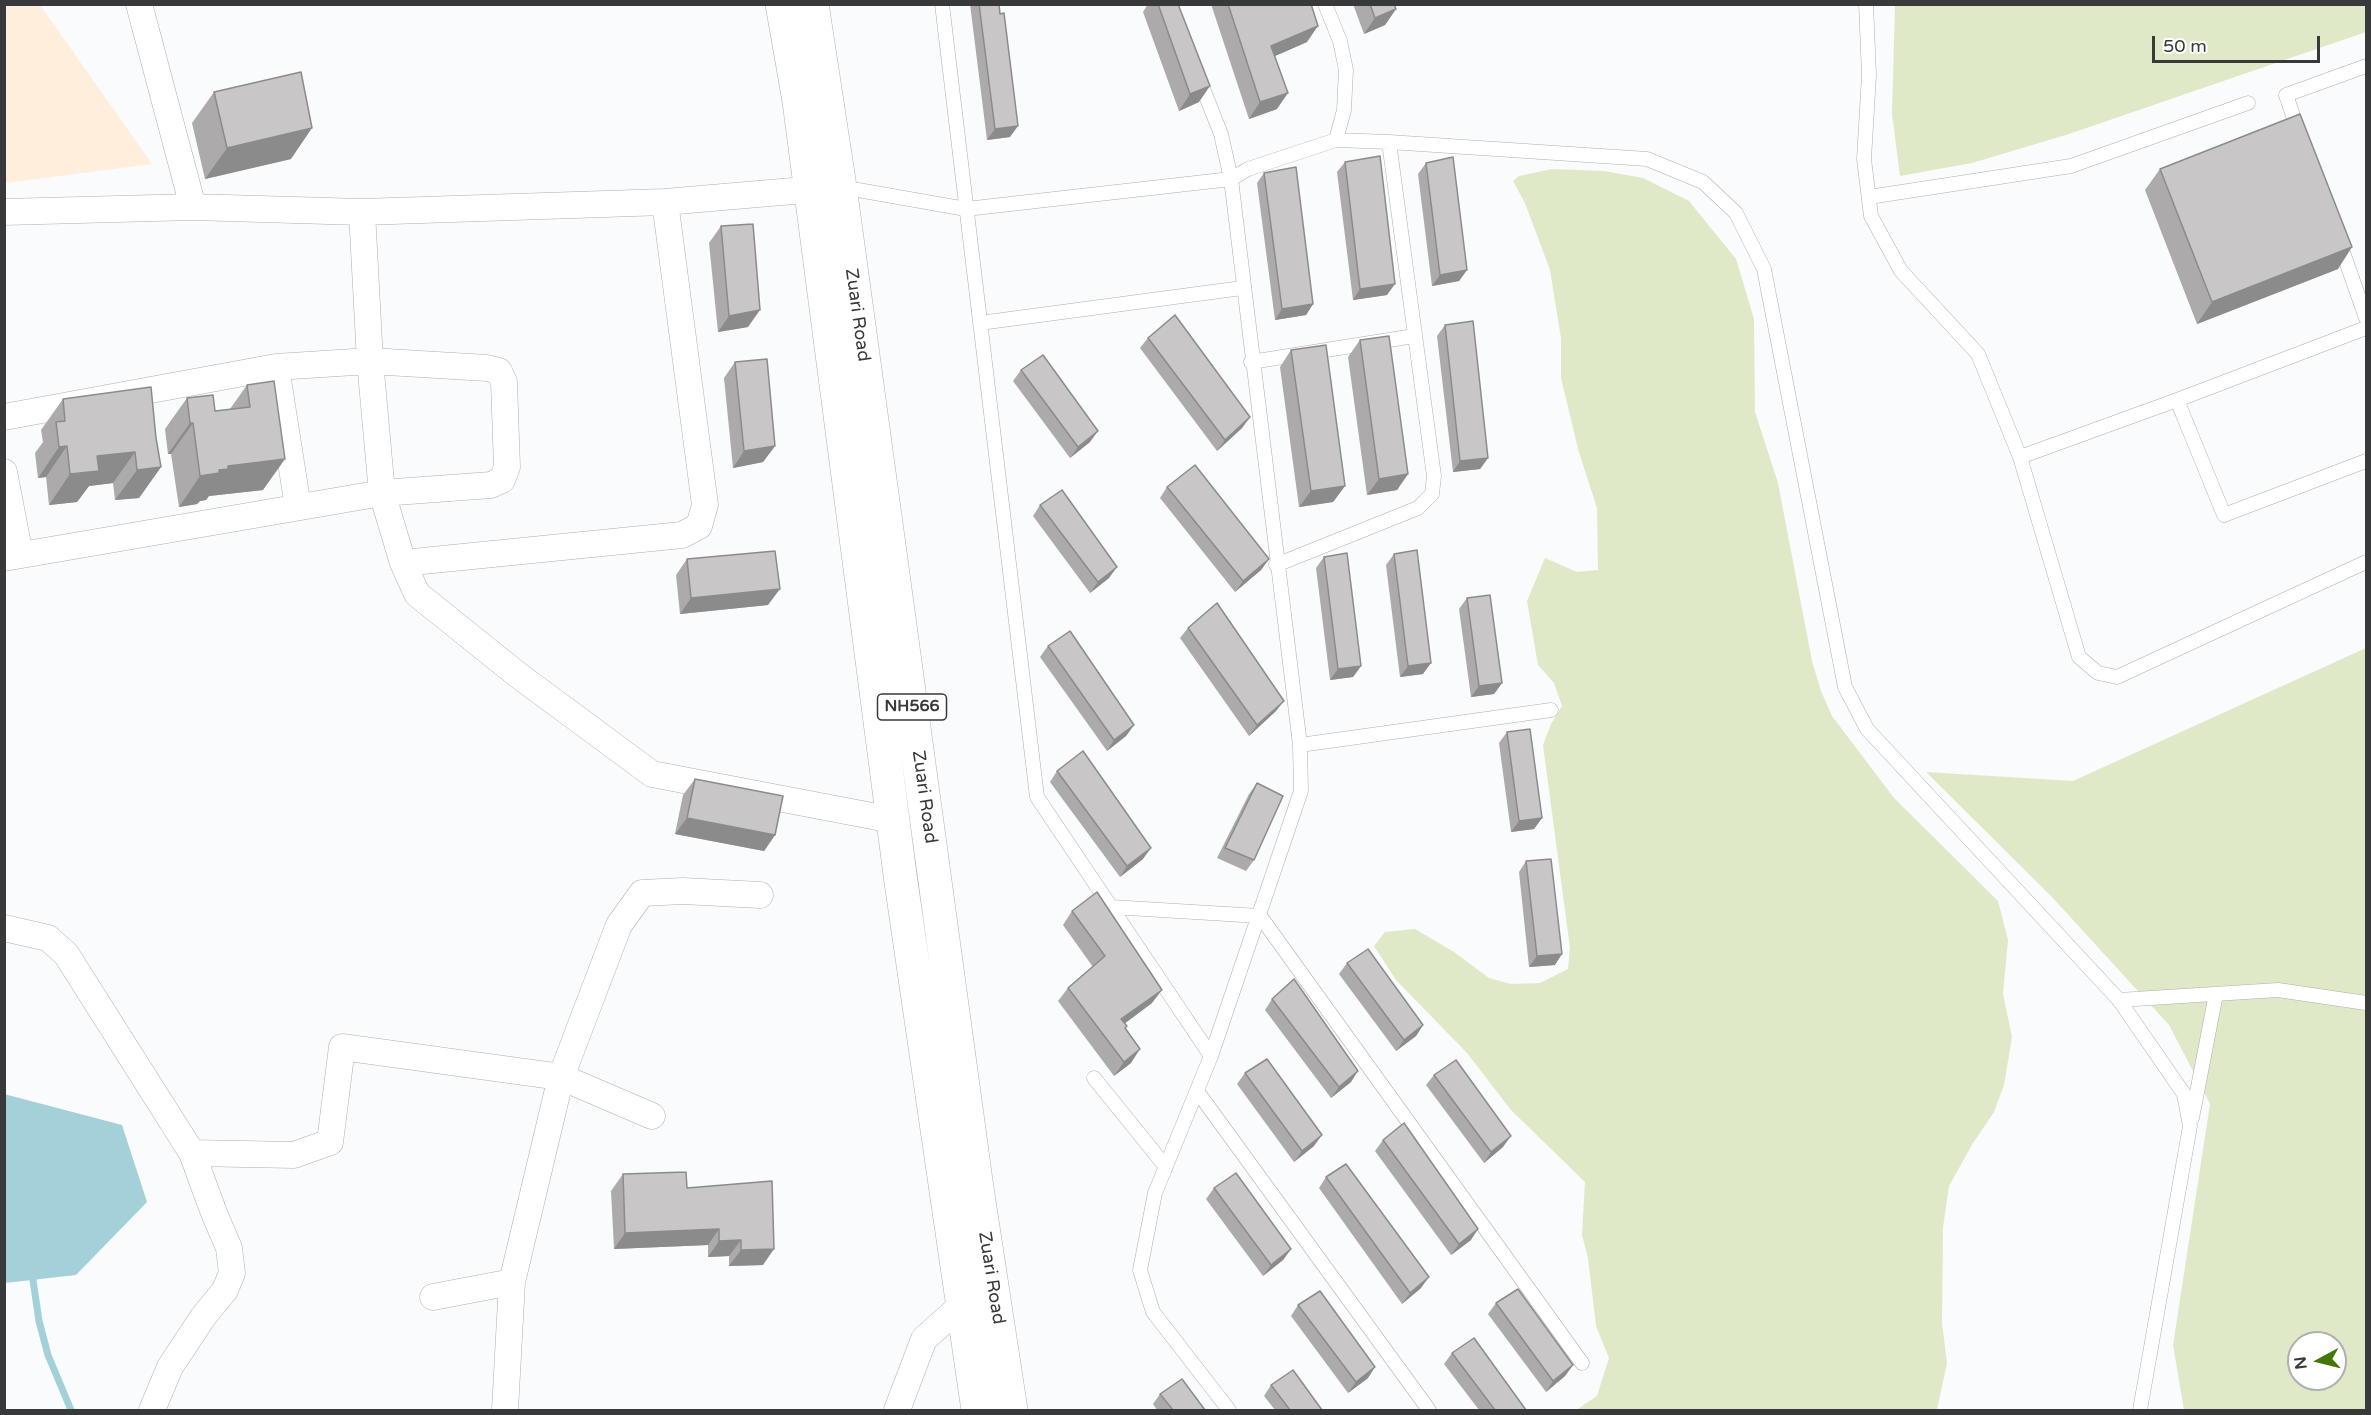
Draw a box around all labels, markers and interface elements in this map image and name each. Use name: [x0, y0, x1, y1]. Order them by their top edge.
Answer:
scale bar: [2155, 24, 2323, 62]
text: 50 m: [2163, 35, 2207, 57]
street label: Zuari Road: [840, 267, 874, 363]
road number: NH566: [878, 694, 946, 720]
street label: Zuari Road: [907, 749, 941, 845]
street label: Zuari Road: [973, 1230, 1009, 1326]
north arrow: [2287, 1331, 2347, 1391]
text: N: [2290, 1355, 2312, 1371]

